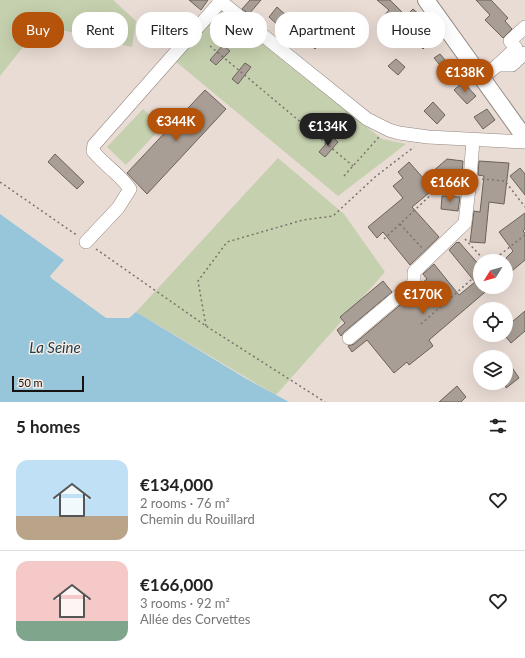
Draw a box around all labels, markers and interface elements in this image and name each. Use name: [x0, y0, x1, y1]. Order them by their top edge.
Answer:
chip: Buy: [12, 12, 64, 48]
chip: Rent: [72, 12, 128, 48]
chip: Filters: [136, 12, 202, 48]
chip: New: [210, 12, 267, 48]
chip: Apartment: [275, 12, 369, 48]
chip: House: [377, 12, 445, 48]
pin: €138K: [437, 59, 493, 93]
text: €138K: [445, 64, 485, 80]
pin: €344K: [148, 108, 204, 142]
text: €344K: [156, 113, 196, 129]
pin: €134K: [300, 113, 356, 147]
text: €134K: [308, 118, 348, 134]
pin: €166K: [422, 169, 478, 203]
text: €166K: [430, 174, 470, 190]
north arrow: [473, 254, 513, 294]
map controls: [473, 254, 513, 390]
pin: €170K: [395, 281, 451, 315]
text: €170K: [403, 286, 443, 302]
button: locate: [473, 302, 513, 342]
water label: La Seine: [29, 338, 81, 356]
button: layers: [473, 350, 513, 390]
scale bar: [12, 374, 84, 393]
text: 50 m: [18, 376, 43, 389]
icon: filters: [487, 415, 509, 437]
text: 5 homes: [16, 416, 80, 437]
text: €134,000: [140, 474, 213, 495]
icon: home: [48, 476, 96, 524]
icon: heart: [487, 489, 509, 511]
text: 2 rooms · 76 m²: [140, 495, 230, 511]
text: Chemin du Rouillard: [140, 511, 255, 527]
text: €166,000: [140, 574, 213, 595]
icon: home: [48, 577, 96, 625]
icon: heart: [487, 590, 509, 612]
text: 3 rooms · 92 m²: [140, 595, 230, 611]
text: Allée des Corvettes: [140, 611, 250, 627]

